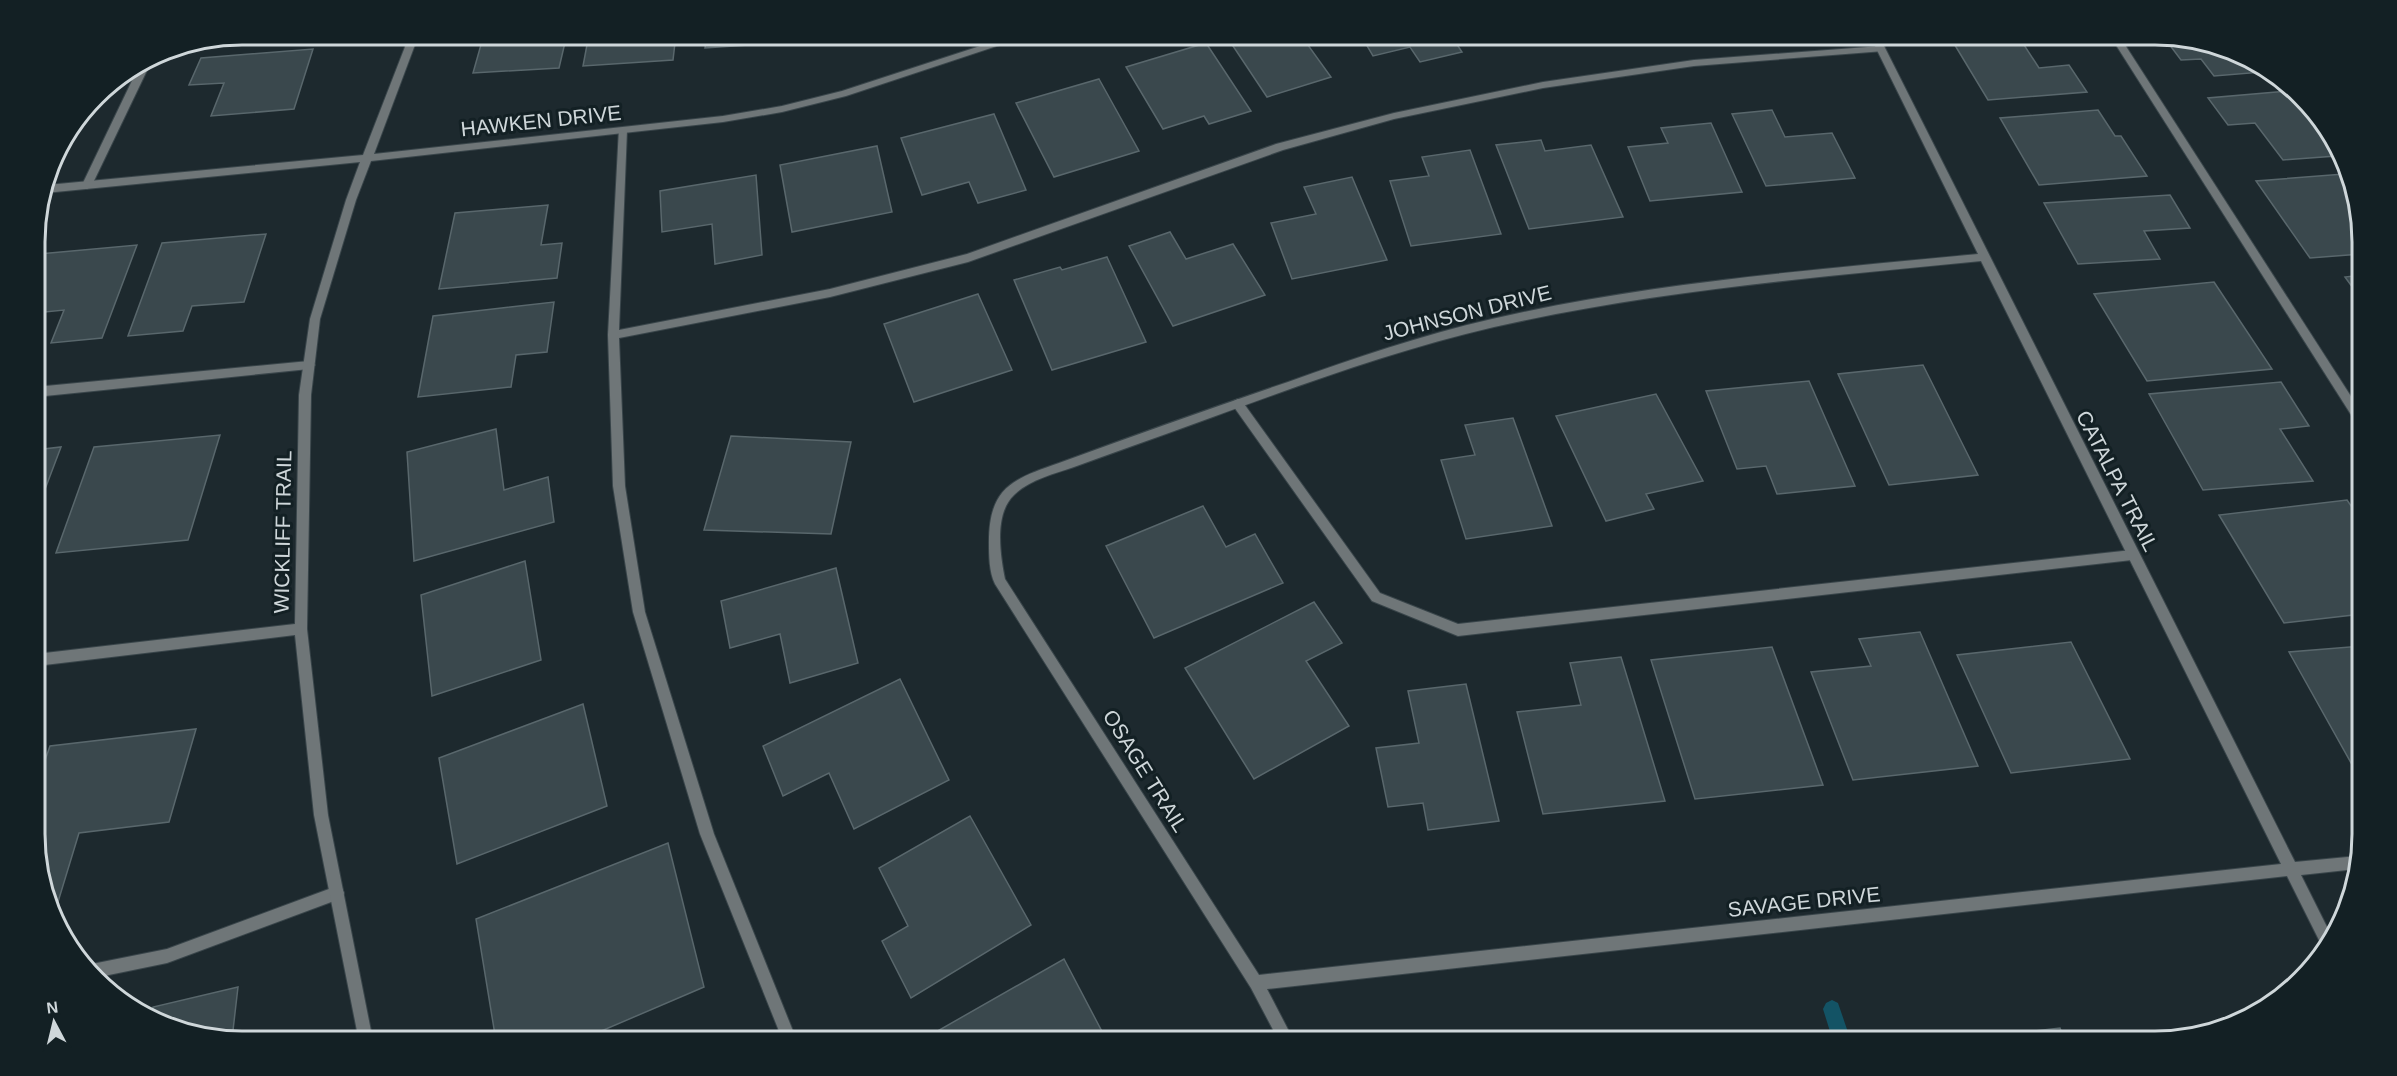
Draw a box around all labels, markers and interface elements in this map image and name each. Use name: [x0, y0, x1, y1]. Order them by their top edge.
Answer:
street label: HAWKEN DRIVE: [459, 101, 622, 140]
street label: JOHNSON DRIVE: [1380, 280, 1553, 345]
street label: CATALPA TRAIL: [2072, 407, 2163, 555]
street label: WICKLIFF TRAIL: [270, 450, 295, 614]
street label: OSAGE TRAIL: [1099, 705, 1192, 836]
street label: SAVAGE DRIVE: [1727, 882, 1881, 921]
north arrow: [24, 992, 84, 1052]
text: N: [45, 998, 59, 1017]

